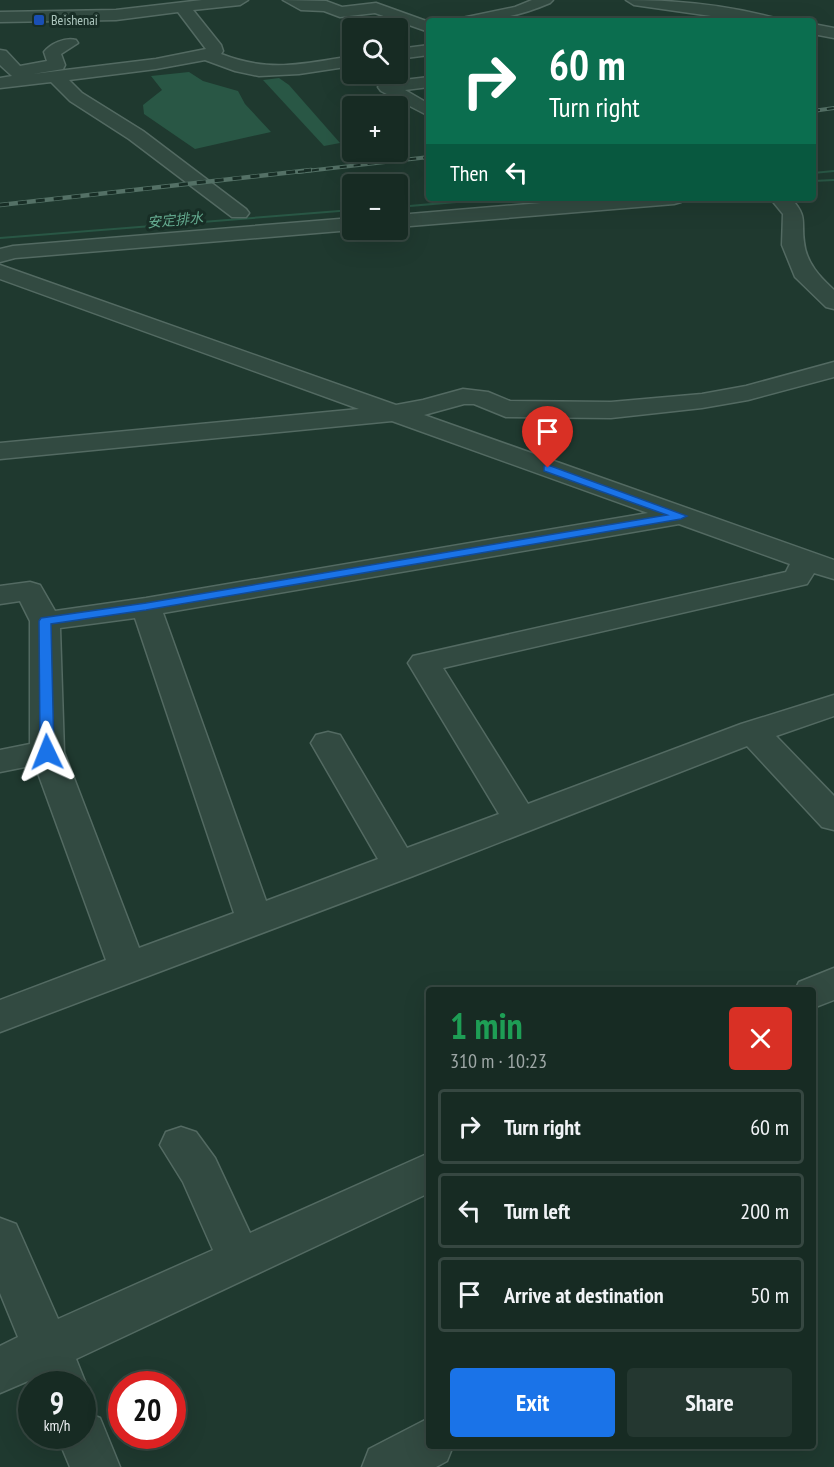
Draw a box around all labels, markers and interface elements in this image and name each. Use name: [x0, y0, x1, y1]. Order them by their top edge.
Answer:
place label: Beishenai: [51, 11, 98, 29]
marker: Beishenai: [32, 13, 46, 27]
map controls: [342, 18, 408, 240]
button: search: [342, 18, 408, 84]
text: 60 m: [549, 37, 626, 92]
icon: right: [450, 42, 528, 120]
text: Turn right: [549, 90, 640, 124]
button: +: [342, 96, 408, 162]
icon: left: [500, 156, 533, 189]
text: Then: [450, 159, 488, 187]
button: −: [342, 174, 408, 240]
water label: 安定排水: [146, 209, 205, 231]
pin: [522, 406, 573, 468]
icon: arrive: [531, 415, 564, 448]
position arrow: [15, 720, 79, 784]
text: 1 min: [450, 1002, 523, 1049]
button: close: [729, 1007, 792, 1070]
text: 310 m · 10:23: [450, 1048, 547, 1074]
icon: right: [453, 1110, 486, 1143]
text: Turn right: [504, 1113, 581, 1141]
text: 60 m: [750, 1113, 789, 1141]
icon: left: [453, 1194, 486, 1227]
text: Turn left: [504, 1197, 570, 1225]
text: 200 m: [740, 1197, 789, 1225]
icon: arrive: [453, 1278, 486, 1311]
text: Arrive at destination: [504, 1281, 664, 1309]
text: 50 m: [750, 1281, 789, 1309]
button: Exit: [450, 1368, 615, 1437]
button: Share: [627, 1368, 792, 1437]
speed limit sign: 20: [108, 1371, 186, 1449]
text: 9: [50, 1383, 64, 1422]
text: km/h: [44, 1416, 70, 1435]

